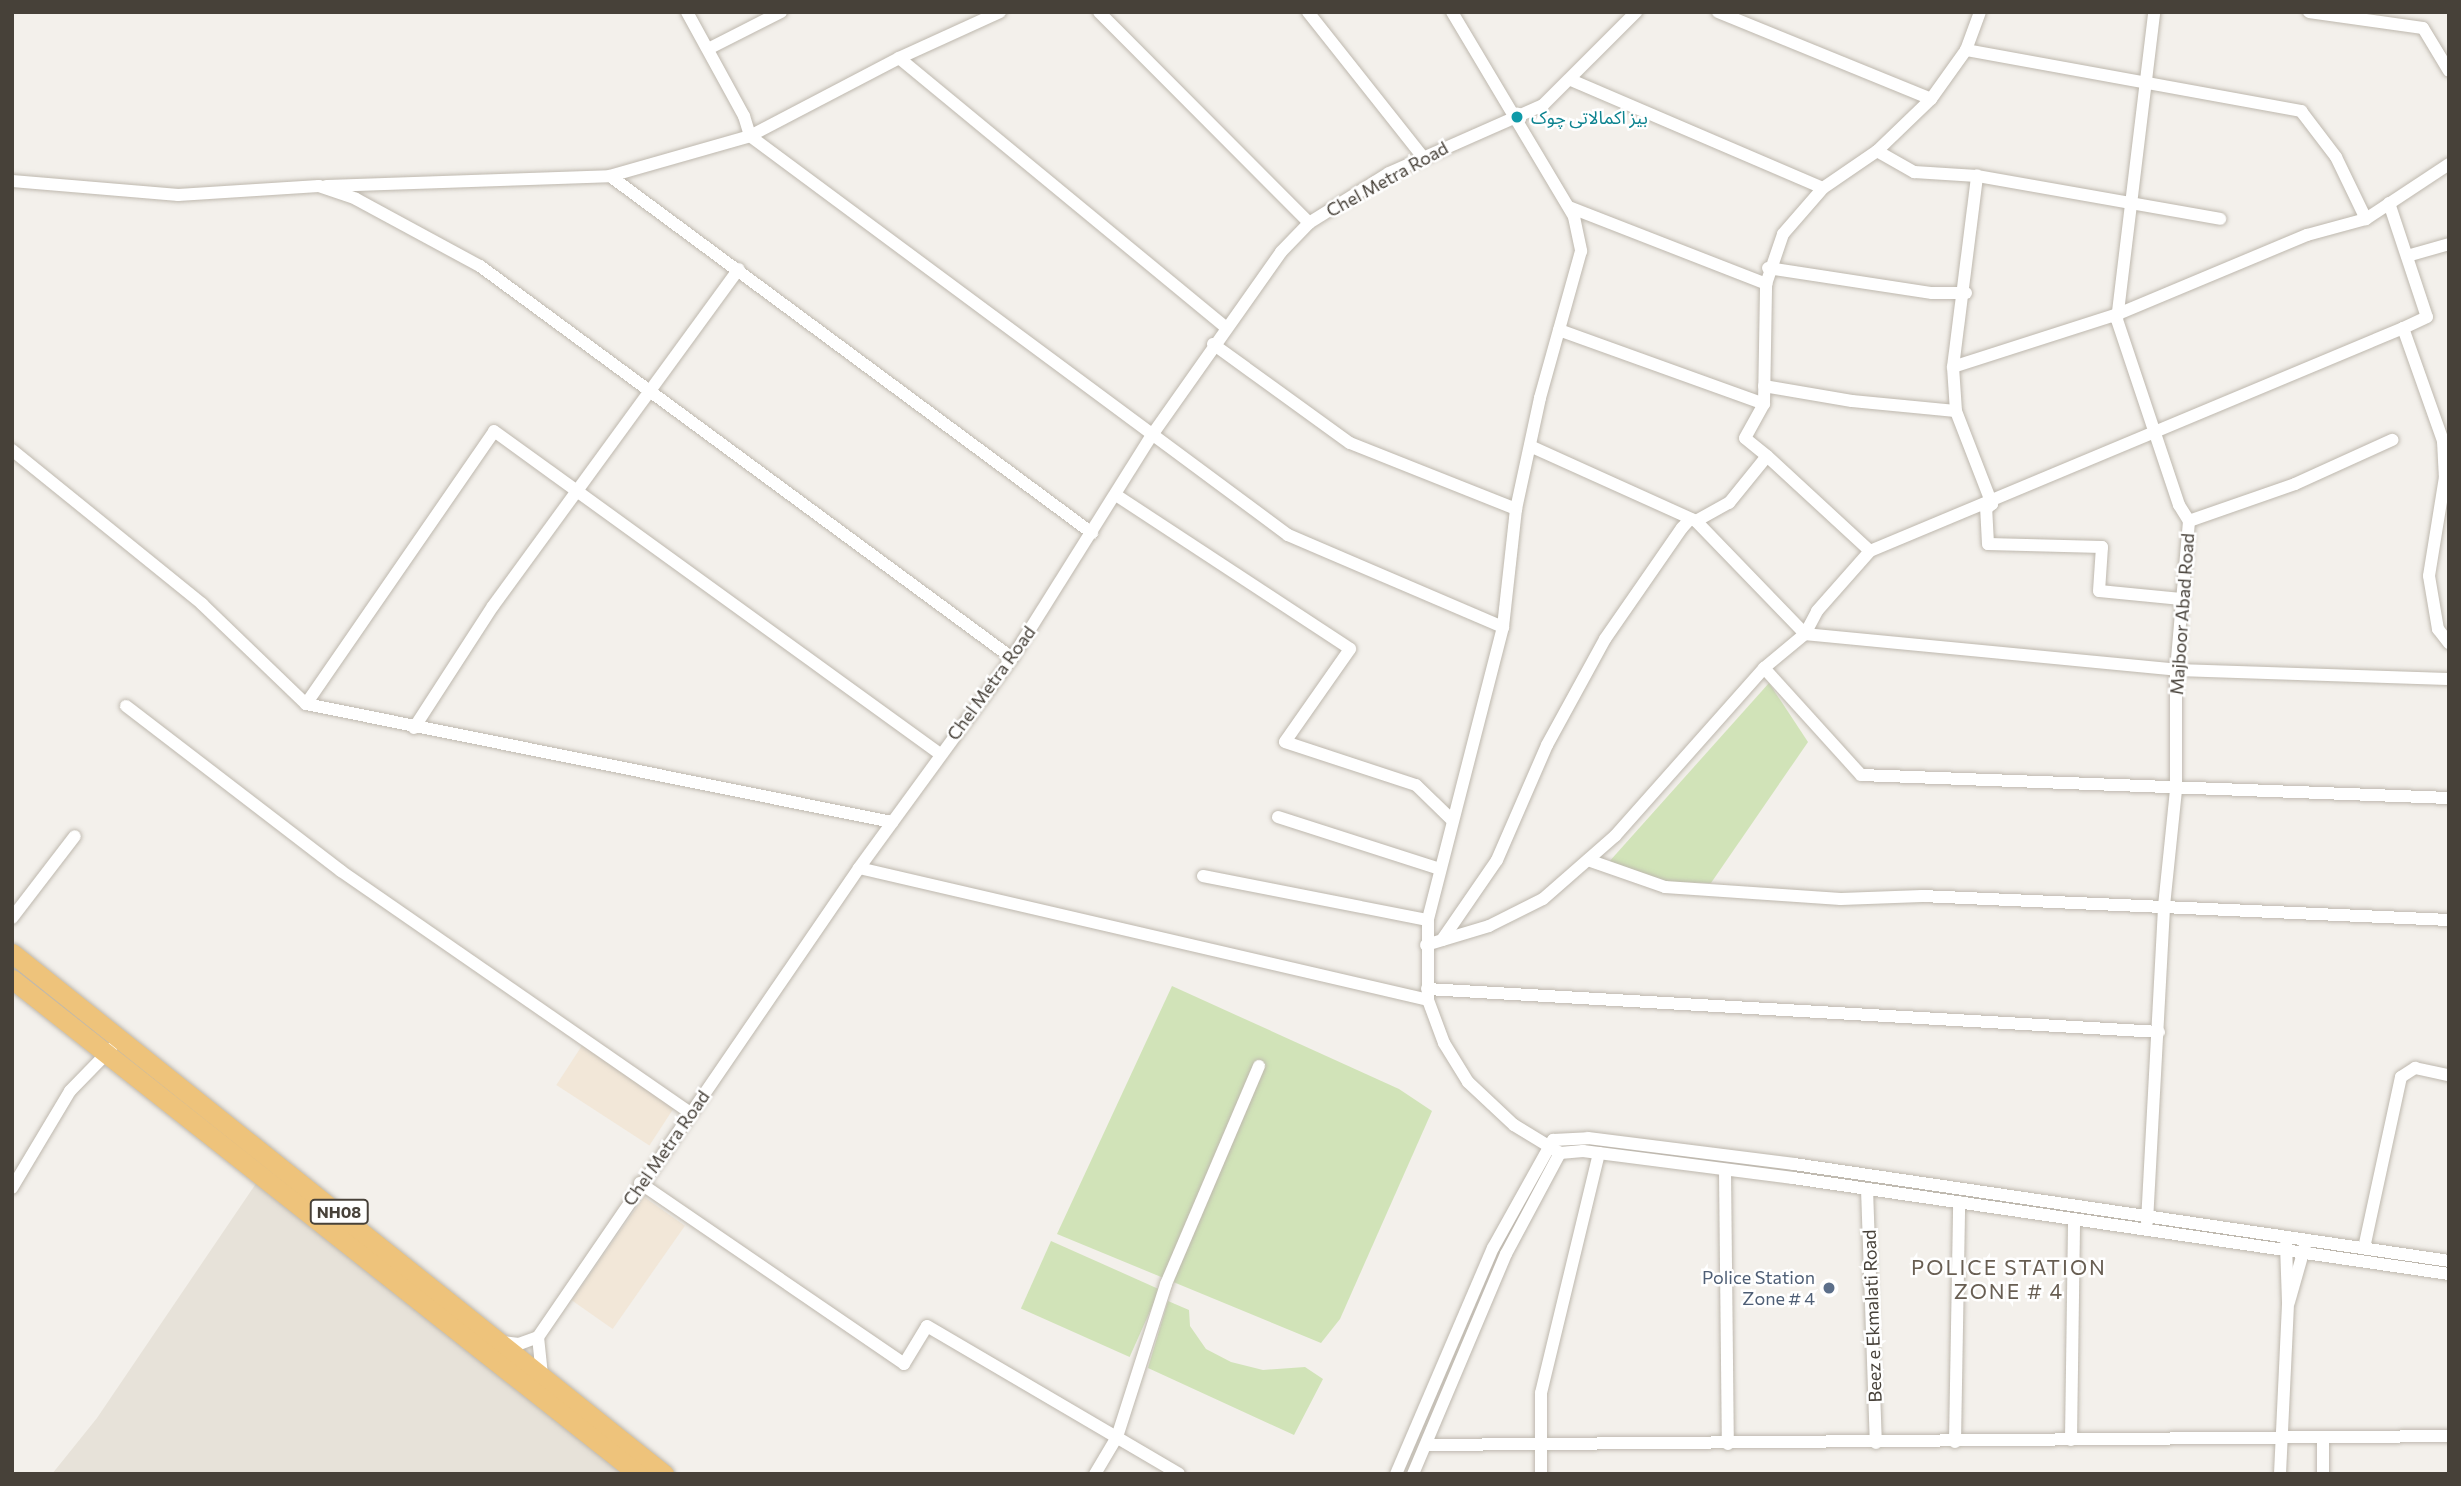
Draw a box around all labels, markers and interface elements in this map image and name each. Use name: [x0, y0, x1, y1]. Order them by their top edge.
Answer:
place label: بیز اکمالاتی چوک: [1531, 106, 1648, 128]
marker: بیز اکمالاتی چوک: [1509, 109, 1525, 125]
street label: Chel Metra Road: [1322, 137, 1452, 221]
street label: Majboor Abad Road: [2166, 532, 2198, 696]
street label: Chel Metra Road: [942, 622, 1040, 744]
street label: Chel Metra Road: [618, 1086, 714, 1210]
road number: NH08: [309, 1200, 369, 1224]
street label: Beez e Ekmalati Road: [1858, 1229, 1886, 1403]
district label: POLICE STATION ZONE # 4: [1913, 1254, 2105, 1304]
place label: Police Station Zone # 4: [1702, 1267, 1815, 1310]
marker: Police Station Zone # 4: [1821, 1280, 1837, 1296]

